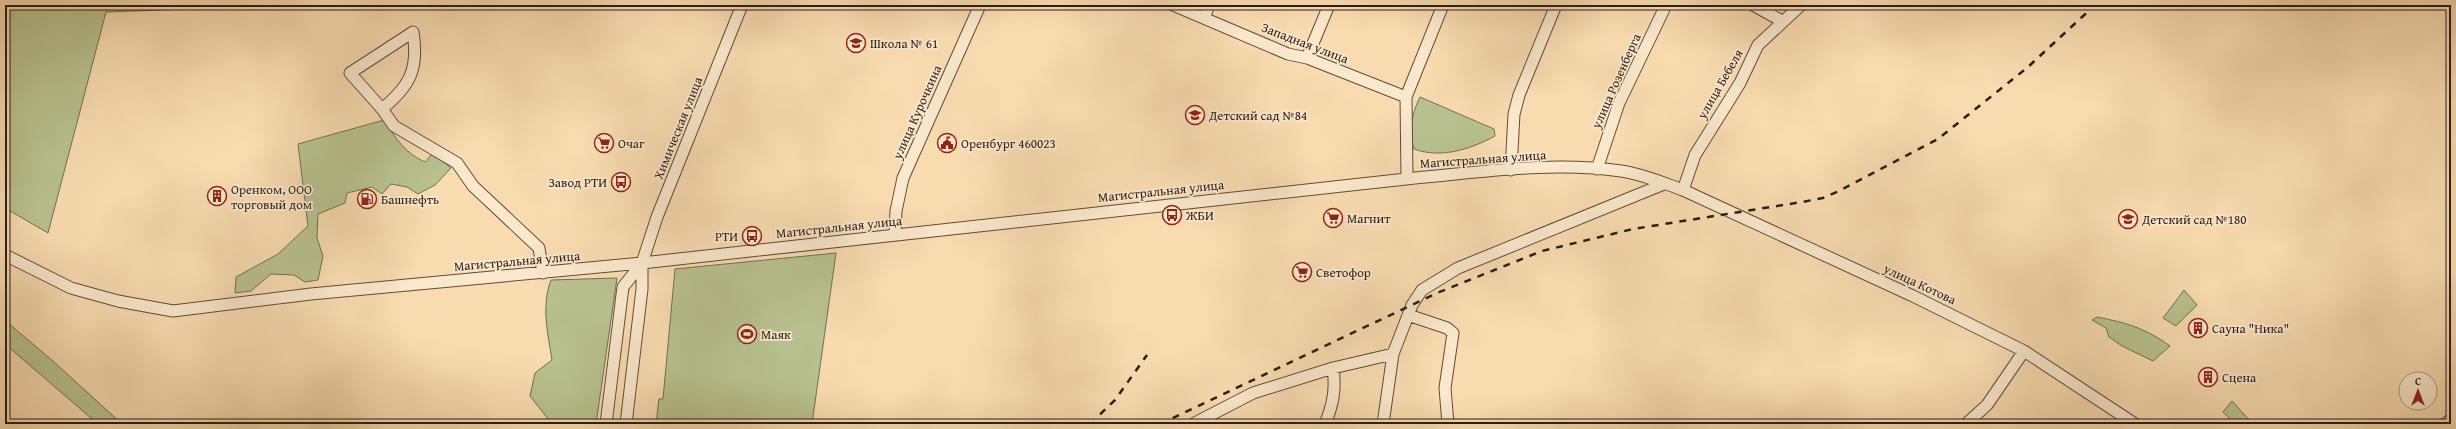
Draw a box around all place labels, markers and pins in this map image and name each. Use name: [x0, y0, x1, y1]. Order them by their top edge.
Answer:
school or university icon: Школа № 61: [845, 32, 867, 54]
place label: Школа № 61: [870, 34, 938, 53]
school or university icon: Детский сад №84: [1184, 104, 1206, 126]
place label: Детский сад №84: [1208, 106, 1307, 125]
supermarket icon: Очаг: [593, 132, 615, 154]
public building icon: Оренбург 460023: [936, 132, 958, 154]
place label: Очаг: [618, 134, 645, 153]
place label: Оренбург 460023: [961, 134, 1056, 153]
bus stop icon: Завод РТИ: [610, 171, 632, 193]
place label: Завод РТИ: [548, 173, 607, 192]
place label: Оренком, ООО торговый дом: [231, 180, 312, 214]
building icon: Оренком, ООО торговый дом: [206, 185, 228, 207]
fuel station icon: Башнефть: [356, 188, 378, 210]
place label: Башнефть: [381, 190, 439, 209]
bus stop icon: ЖБИ: [1161, 204, 1183, 226]
place label: ЖБИ: [1185, 206, 1214, 225]
supermarket icon: Магнит: [1322, 207, 1344, 229]
school or university icon: Детский сад №180: [2117, 208, 2139, 230]
place label: Магнит: [1347, 209, 1391, 228]
place label: Детский сад №180: [2141, 210, 2247, 229]
bus stop icon: РТИ: [741, 225, 763, 247]
place label: РТИ: [715, 227, 738, 246]
supermarket icon: Светофор: [1291, 261, 1313, 283]
place label: Светофор: [1316, 263, 1371, 282]
building icon: Сауна "Ника": [2187, 317, 2209, 339]
place label: Сауна "Ника": [2212, 319, 2289, 338]
sports icon: Маяк: [736, 323, 758, 345]
place label: Маяк: [761, 325, 791, 344]
building icon: Сцена: [2197, 366, 2219, 388]
place label: Сцена: [2222, 368, 2257, 387]

